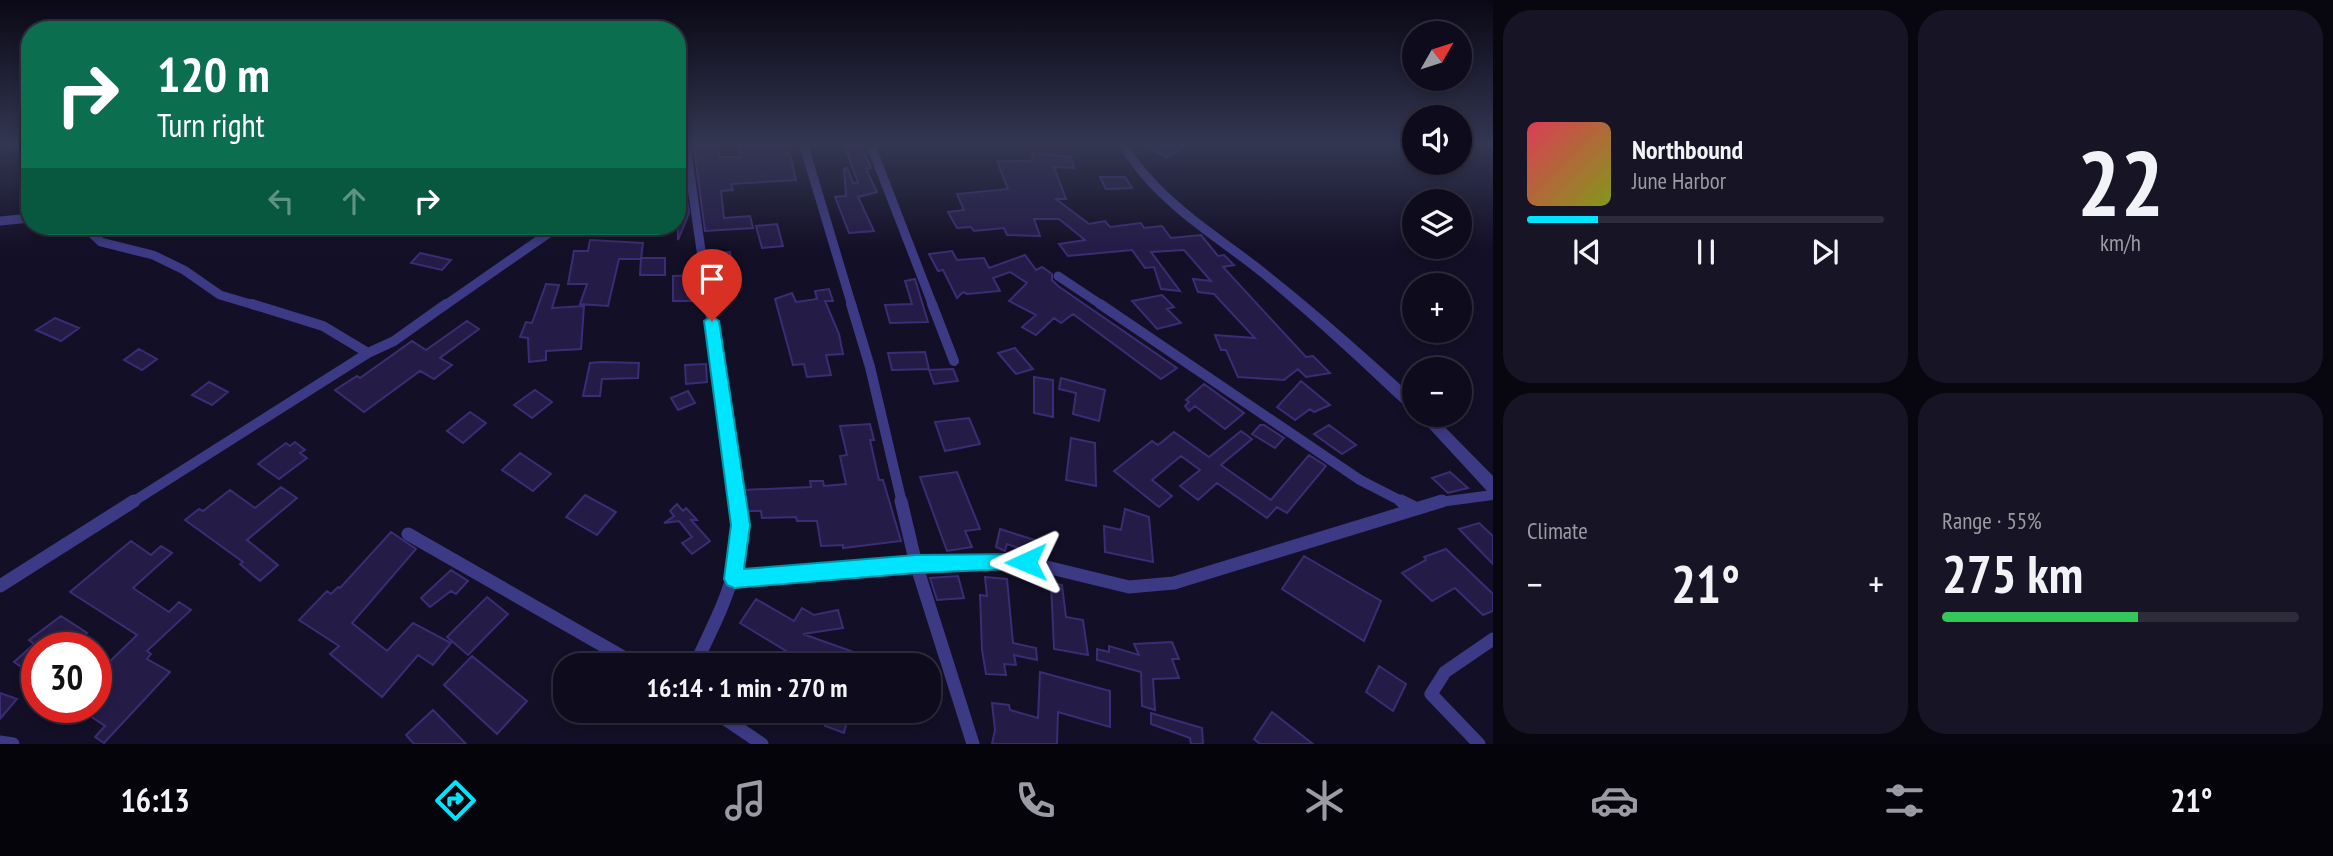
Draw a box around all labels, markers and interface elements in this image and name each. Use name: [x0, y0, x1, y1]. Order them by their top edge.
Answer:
north arrow: [1402, 21, 1472, 91]
map controls: [1402, 21, 1472, 427]
text: 120 m: [157, 42, 270, 106]
icon: right: [42, 49, 133, 140]
text: Turn right: [157, 104, 265, 146]
button: sound: [1402, 105, 1472, 175]
text: 22: [2077, 123, 2164, 241]
text: Northbound: [1632, 133, 1743, 166]
text: June Harbor: [1632, 166, 1726, 195]
icon: left: [262, 182, 300, 220]
icon: ahead: [335, 182, 373, 220]
icon: right: [408, 182, 446, 220]
button: layers: [1402, 189, 1472, 259]
text: km/h: [2100, 228, 2141, 257]
icon: previous: [1568, 233, 1606, 271]
icon: pause: [1687, 233, 1725, 271]
icon: next: [1806, 233, 1844, 271]
pin: [682, 249, 742, 321]
icon: arrive: [693, 260, 731, 298]
button: +: [1402, 273, 1472, 343]
button: −: [1402, 357, 1472, 427]
text: Range · 55%: [1942, 506, 2042, 535]
text: Climate: [1527, 516, 1588, 545]
position arrow: [989, 525, 1063, 599]
text: 275 km: [1942, 540, 2083, 607]
text: 21°: [1671, 550, 1740, 617]
text: −: [1527, 559, 1543, 608]
text: +: [1868, 559, 1884, 608]
speed limit sign: 30: [21, 632, 112, 723]
text: 16:14 · 1 min · 270 m: [647, 671, 847, 704]
icon: directions: [431, 776, 480, 825]
icon: music: [721, 776, 770, 825]
icon: phone: [1011, 776, 1060, 825]
icon: climate: [1300, 776, 1349, 825]
icon: car: [1590, 776, 1639, 825]
icon: filters: [1880, 776, 1929, 825]
text: 16:13: [120, 779, 190, 821]
text: 21°: [2170, 779, 2213, 821]

